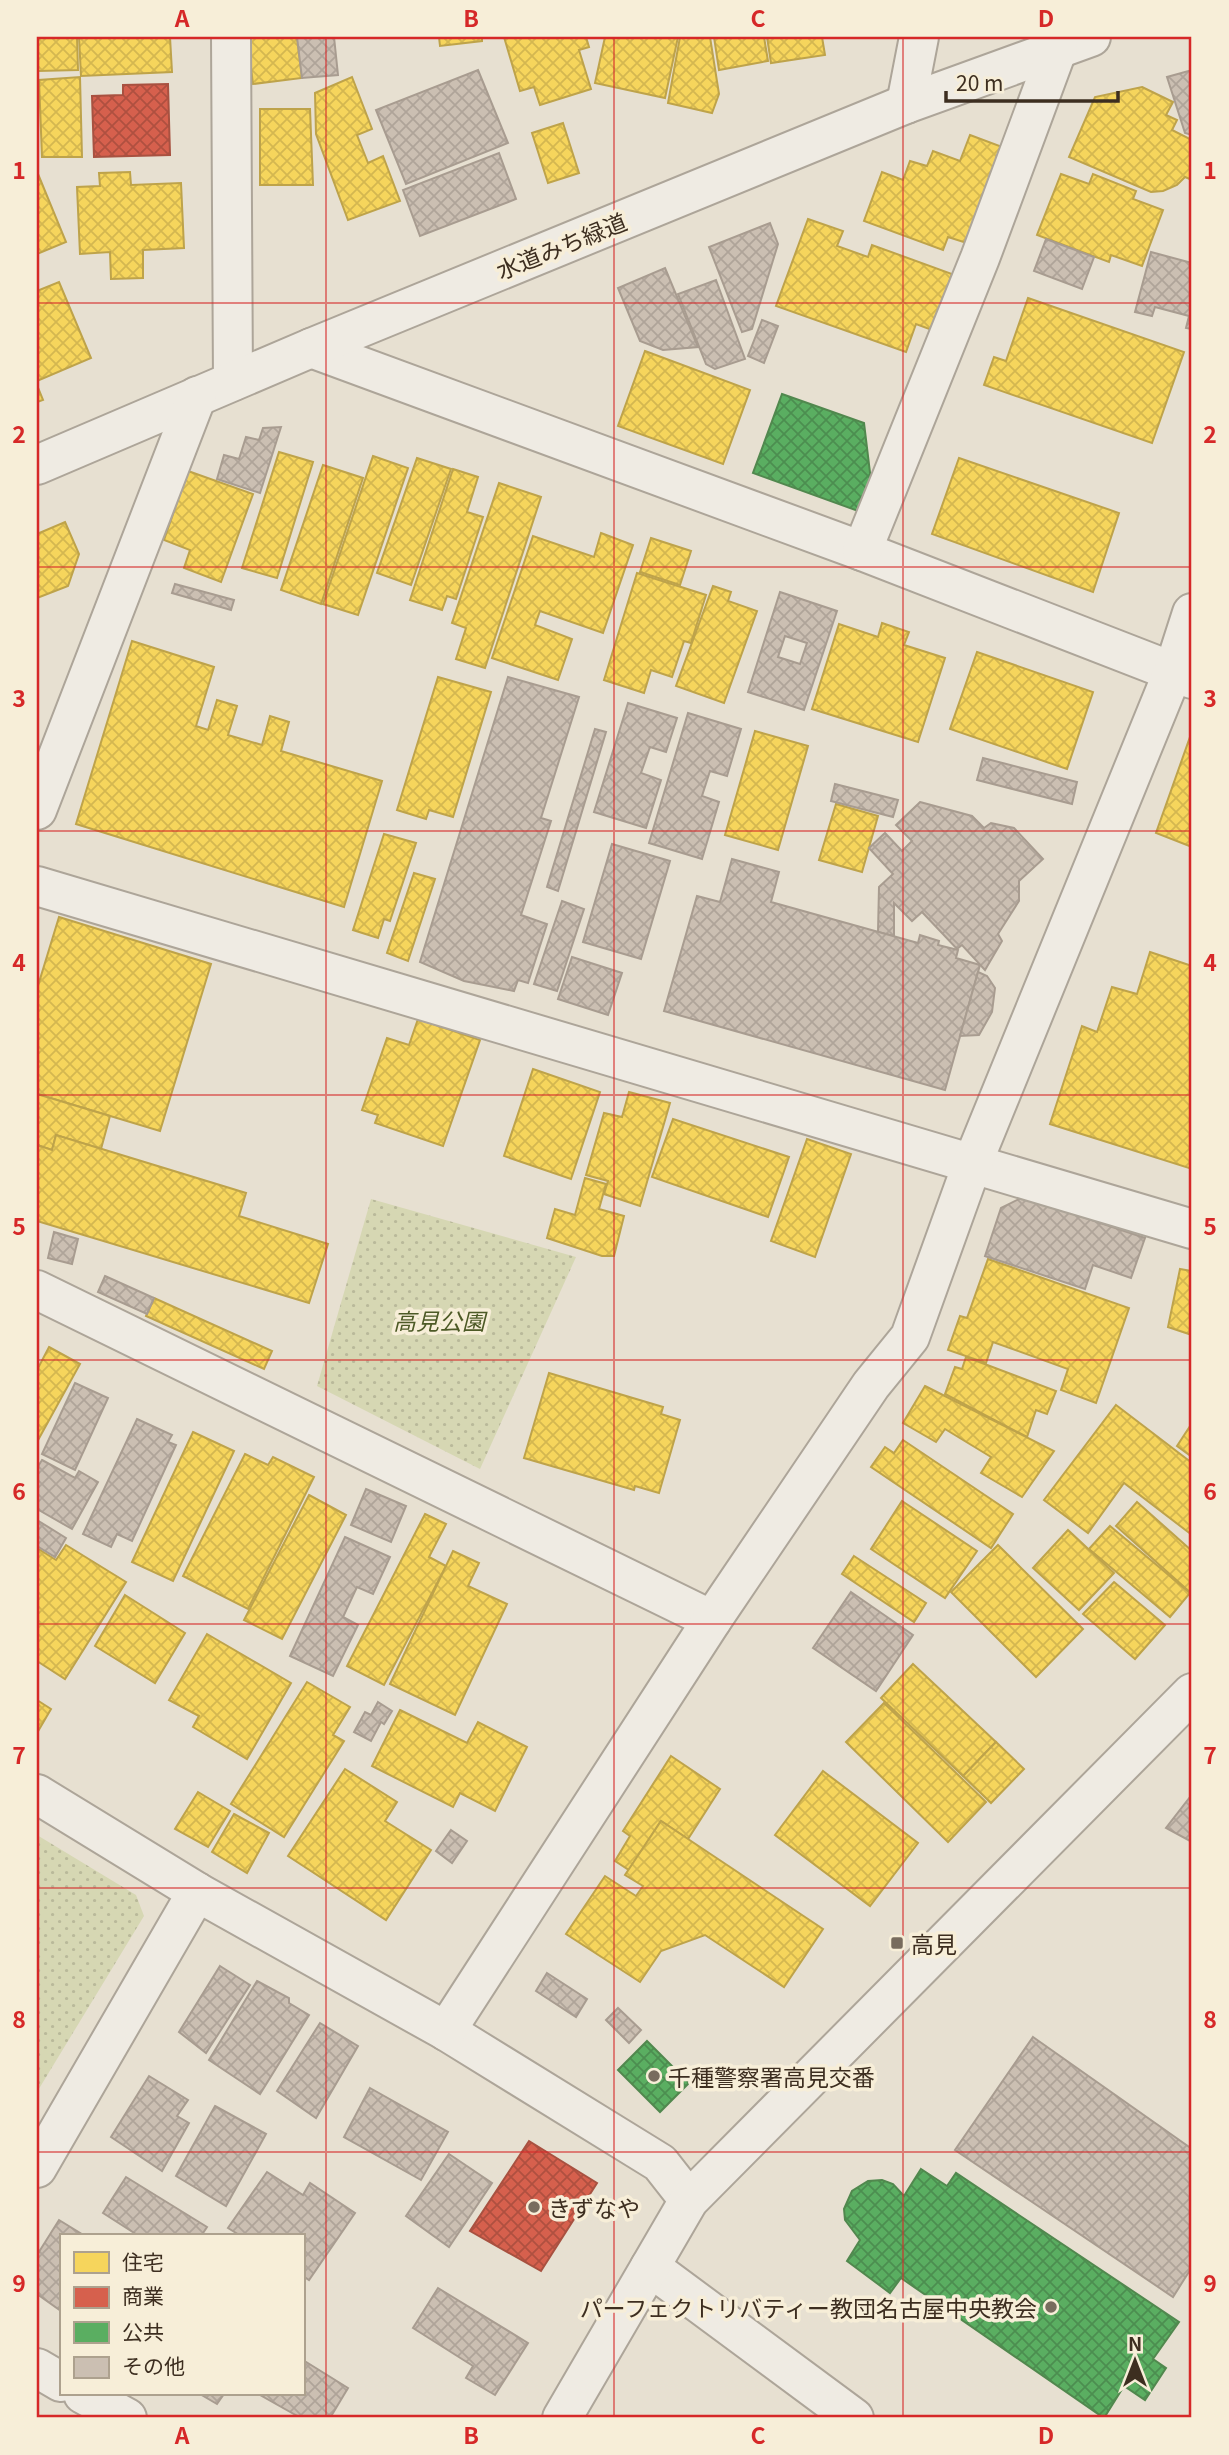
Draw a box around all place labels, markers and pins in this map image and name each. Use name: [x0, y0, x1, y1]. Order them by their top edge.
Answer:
place label: 高見: [911, 1926, 957, 1960]
marker: 高見: [889, 1935, 905, 1951]
place label: 千種警察署高見交番: [668, 2059, 875, 2093]
marker: 千種警察署高見交番: [646, 2068, 662, 2084]
place label: きずなや: [548, 2190, 640, 2224]
marker: きずなや: [526, 2199, 542, 2215]
place label: パーフェクトリバティー教団名古屋中央教会: [580, 2290, 1037, 2324]
marker: パーフェクトリバティー教団名古屋中央教会: [1043, 2299, 1059, 2315]

